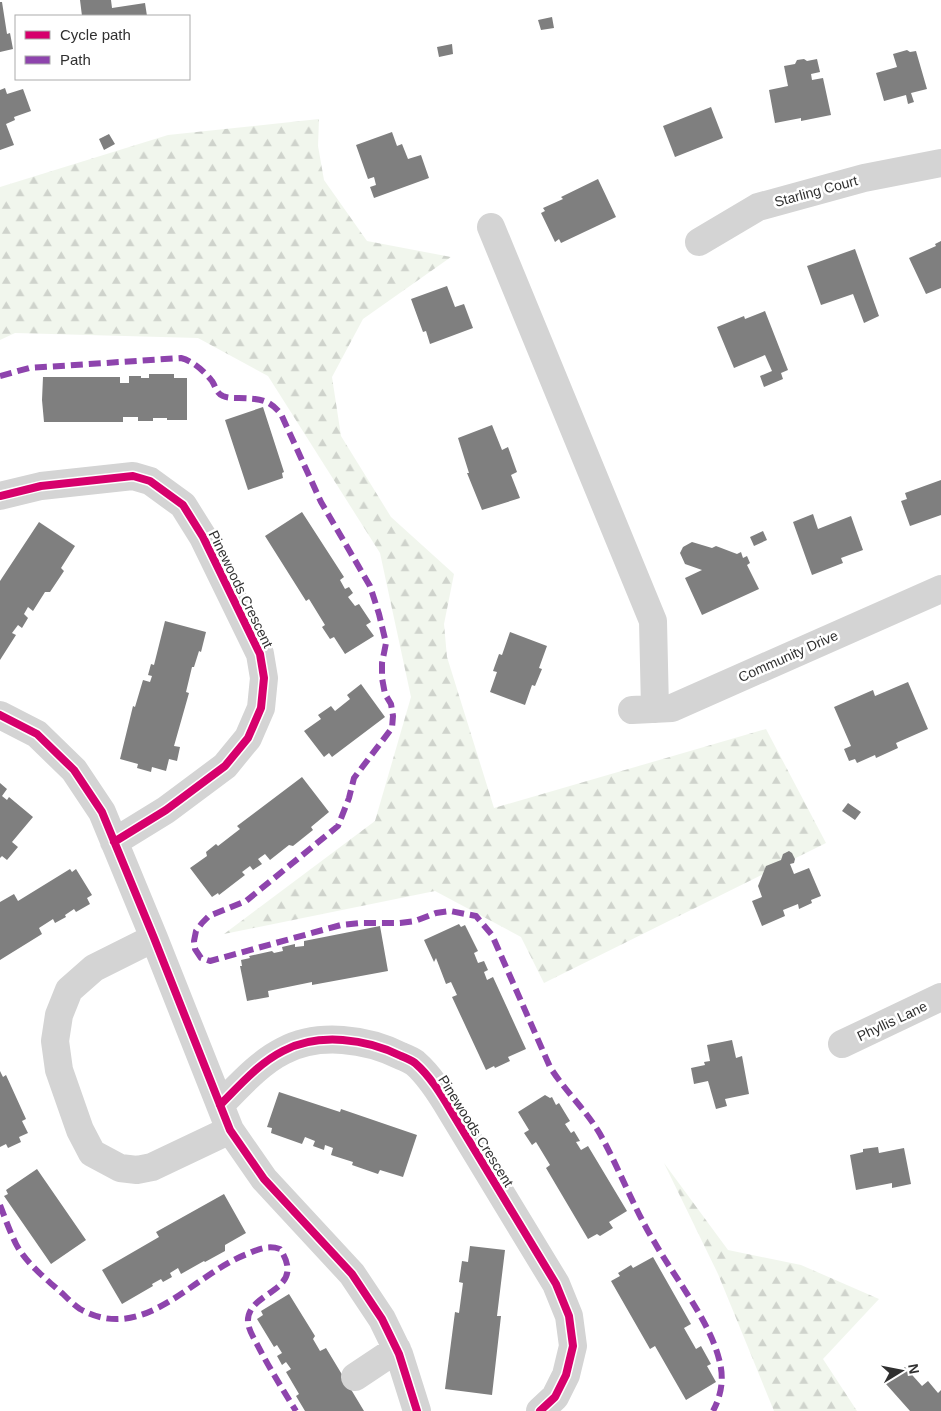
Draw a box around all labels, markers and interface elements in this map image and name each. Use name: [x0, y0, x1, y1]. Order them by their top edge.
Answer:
legend: [15, 15, 190, 80]
text: Cycle path: [60, 26, 131, 43]
text: Path: [60, 51, 91, 68]
street label: Starling Court: [773, 172, 860, 210]
street label: Pinewoods Crescent: [206, 528, 276, 650]
street label: Community Drive: [736, 627, 840, 685]
street label: Phyllis Lane: [854, 998, 930, 1044]
street label: Pinewoods Crescent: [435, 1072, 517, 1190]
north arrow: [876, 1346, 926, 1396]
text: N: [905, 1362, 923, 1375]

